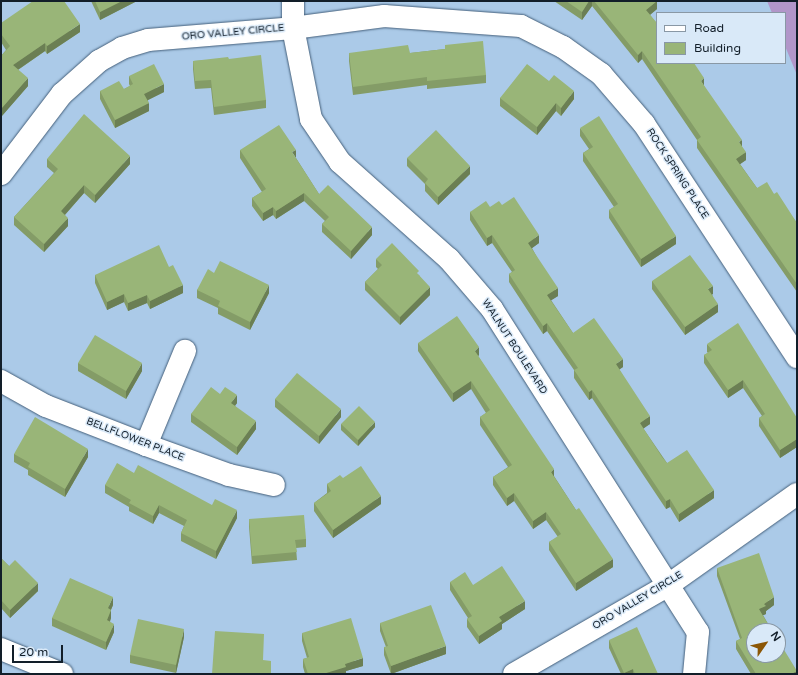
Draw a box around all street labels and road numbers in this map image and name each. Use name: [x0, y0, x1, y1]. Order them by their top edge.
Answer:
street label: ORO VALLEY CIRCLE: [181, 23, 285, 43]
street label: ROCK SPRING PLACE: [643, 127, 711, 221]
street label: WALNUT BOULEVARD: [479, 297, 549, 397]
street label: BELLFLOWER PLACE: [84, 416, 186, 464]
street label: ORO VALLEY CIRCLE: [591, 569, 685, 633]

